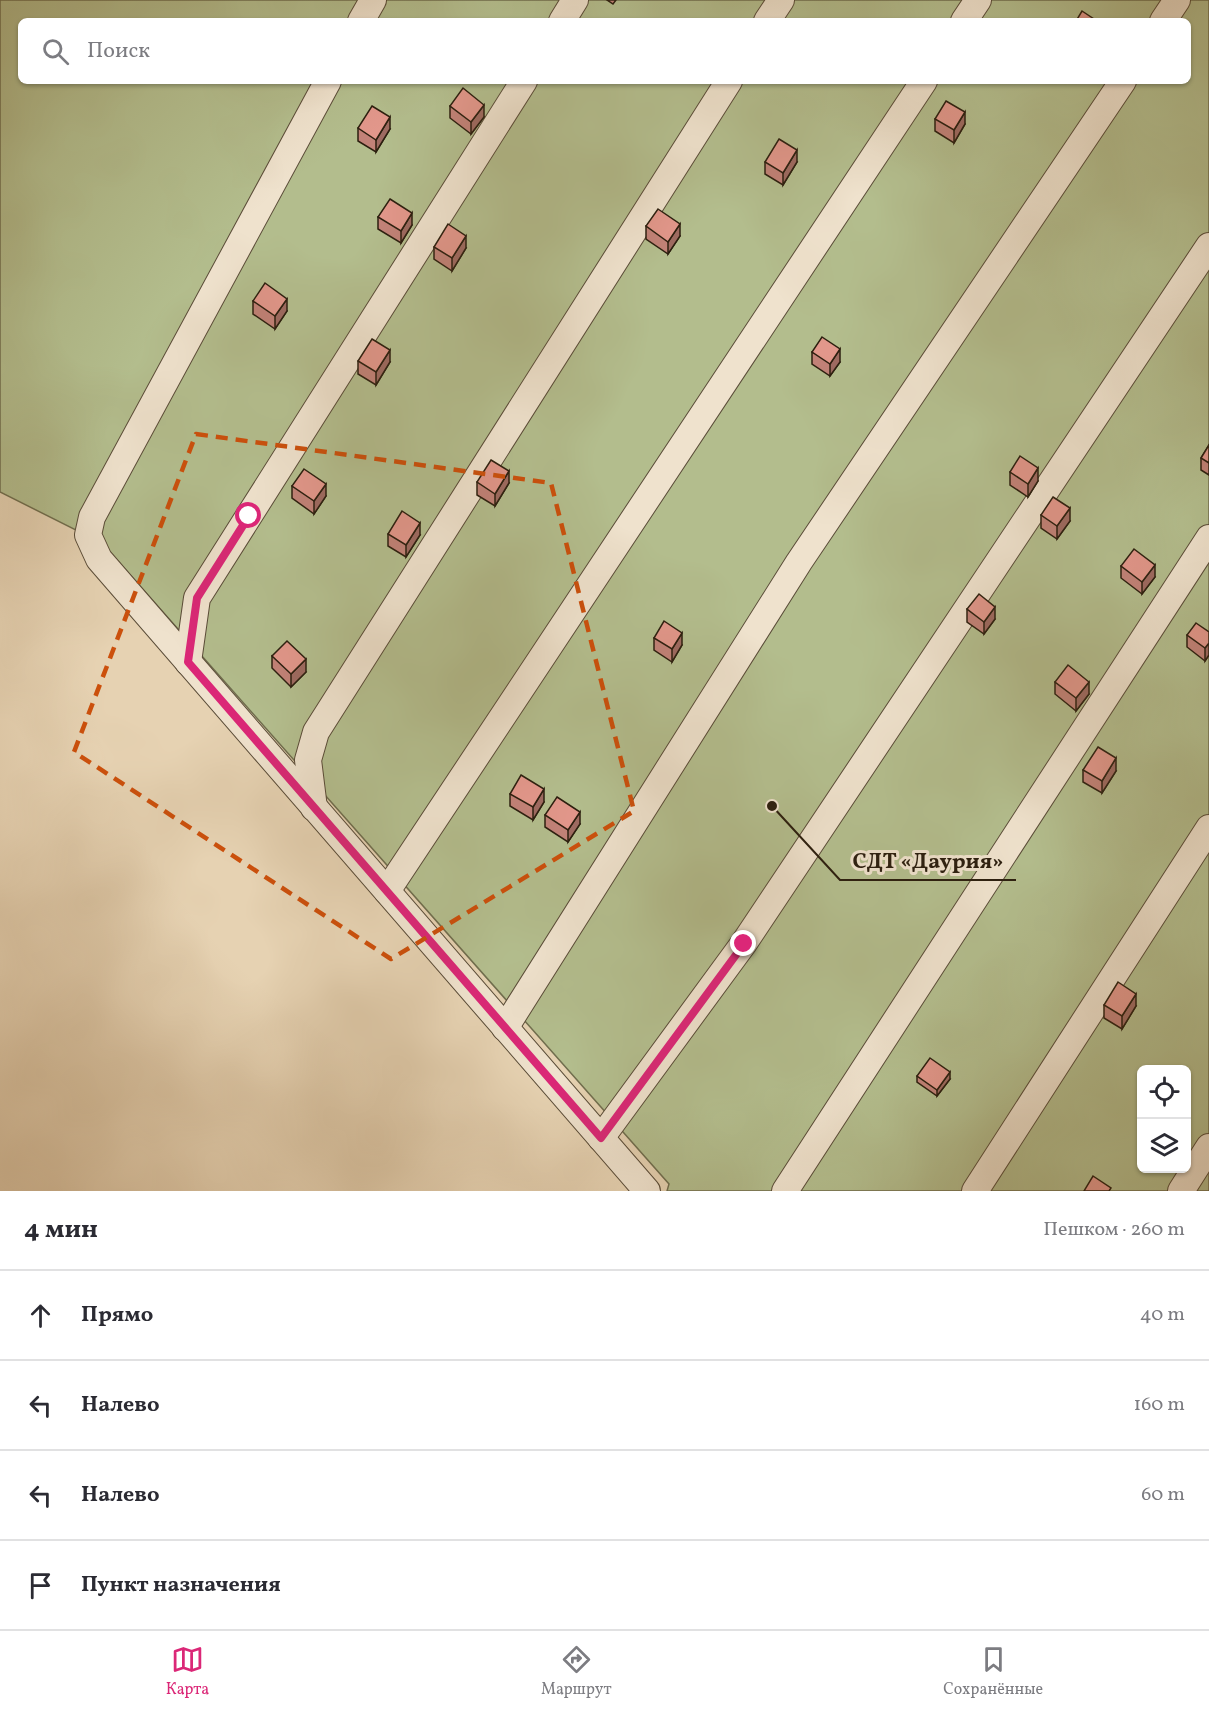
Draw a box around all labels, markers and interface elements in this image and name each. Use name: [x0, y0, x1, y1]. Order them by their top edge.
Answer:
search box: [18, 18, 1191, 84]
icon: search: [39, 35, 72, 68]
text: Поиск: [87, 36, 150, 67]
route start: [235, 502, 261, 528]
callout: СДТ «Даурия»: [840, 840, 1016, 880]
text: СДТ «Даурия»: [852, 847, 1004, 878]
route end: [730, 930, 756, 956]
map controls: [1137, 1065, 1191, 1173]
button: locate: [1137, 1065, 1191, 1119]
button: layers: [1137, 1119, 1191, 1173]
text: 4 мин: [24, 1212, 98, 1248]
text: Пешком · 260 m: [1043, 1216, 1185, 1244]
icon: ahead: [24, 1299, 57, 1332]
text: Прямо: [81, 1300, 153, 1331]
text: 40 m: [1140, 1301, 1185, 1329]
icon: left: [24, 1389, 57, 1422]
text: Налево: [81, 1390, 160, 1421]
text: 160 m: [1133, 1391, 1185, 1419]
icon: left: [24, 1479, 57, 1512]
text: Налево: [81, 1480, 160, 1511]
text: 60 m: [1141, 1481, 1185, 1509]
icon: arrive: [24, 1569, 57, 1602]
text: Пункт назначения: [81, 1570, 281, 1601]
tab: Карта: [166, 1643, 209, 1701]
tab: Маршрут: [541, 1643, 612, 1701]
tab: Сохранённые: [943, 1643, 1043, 1701]

